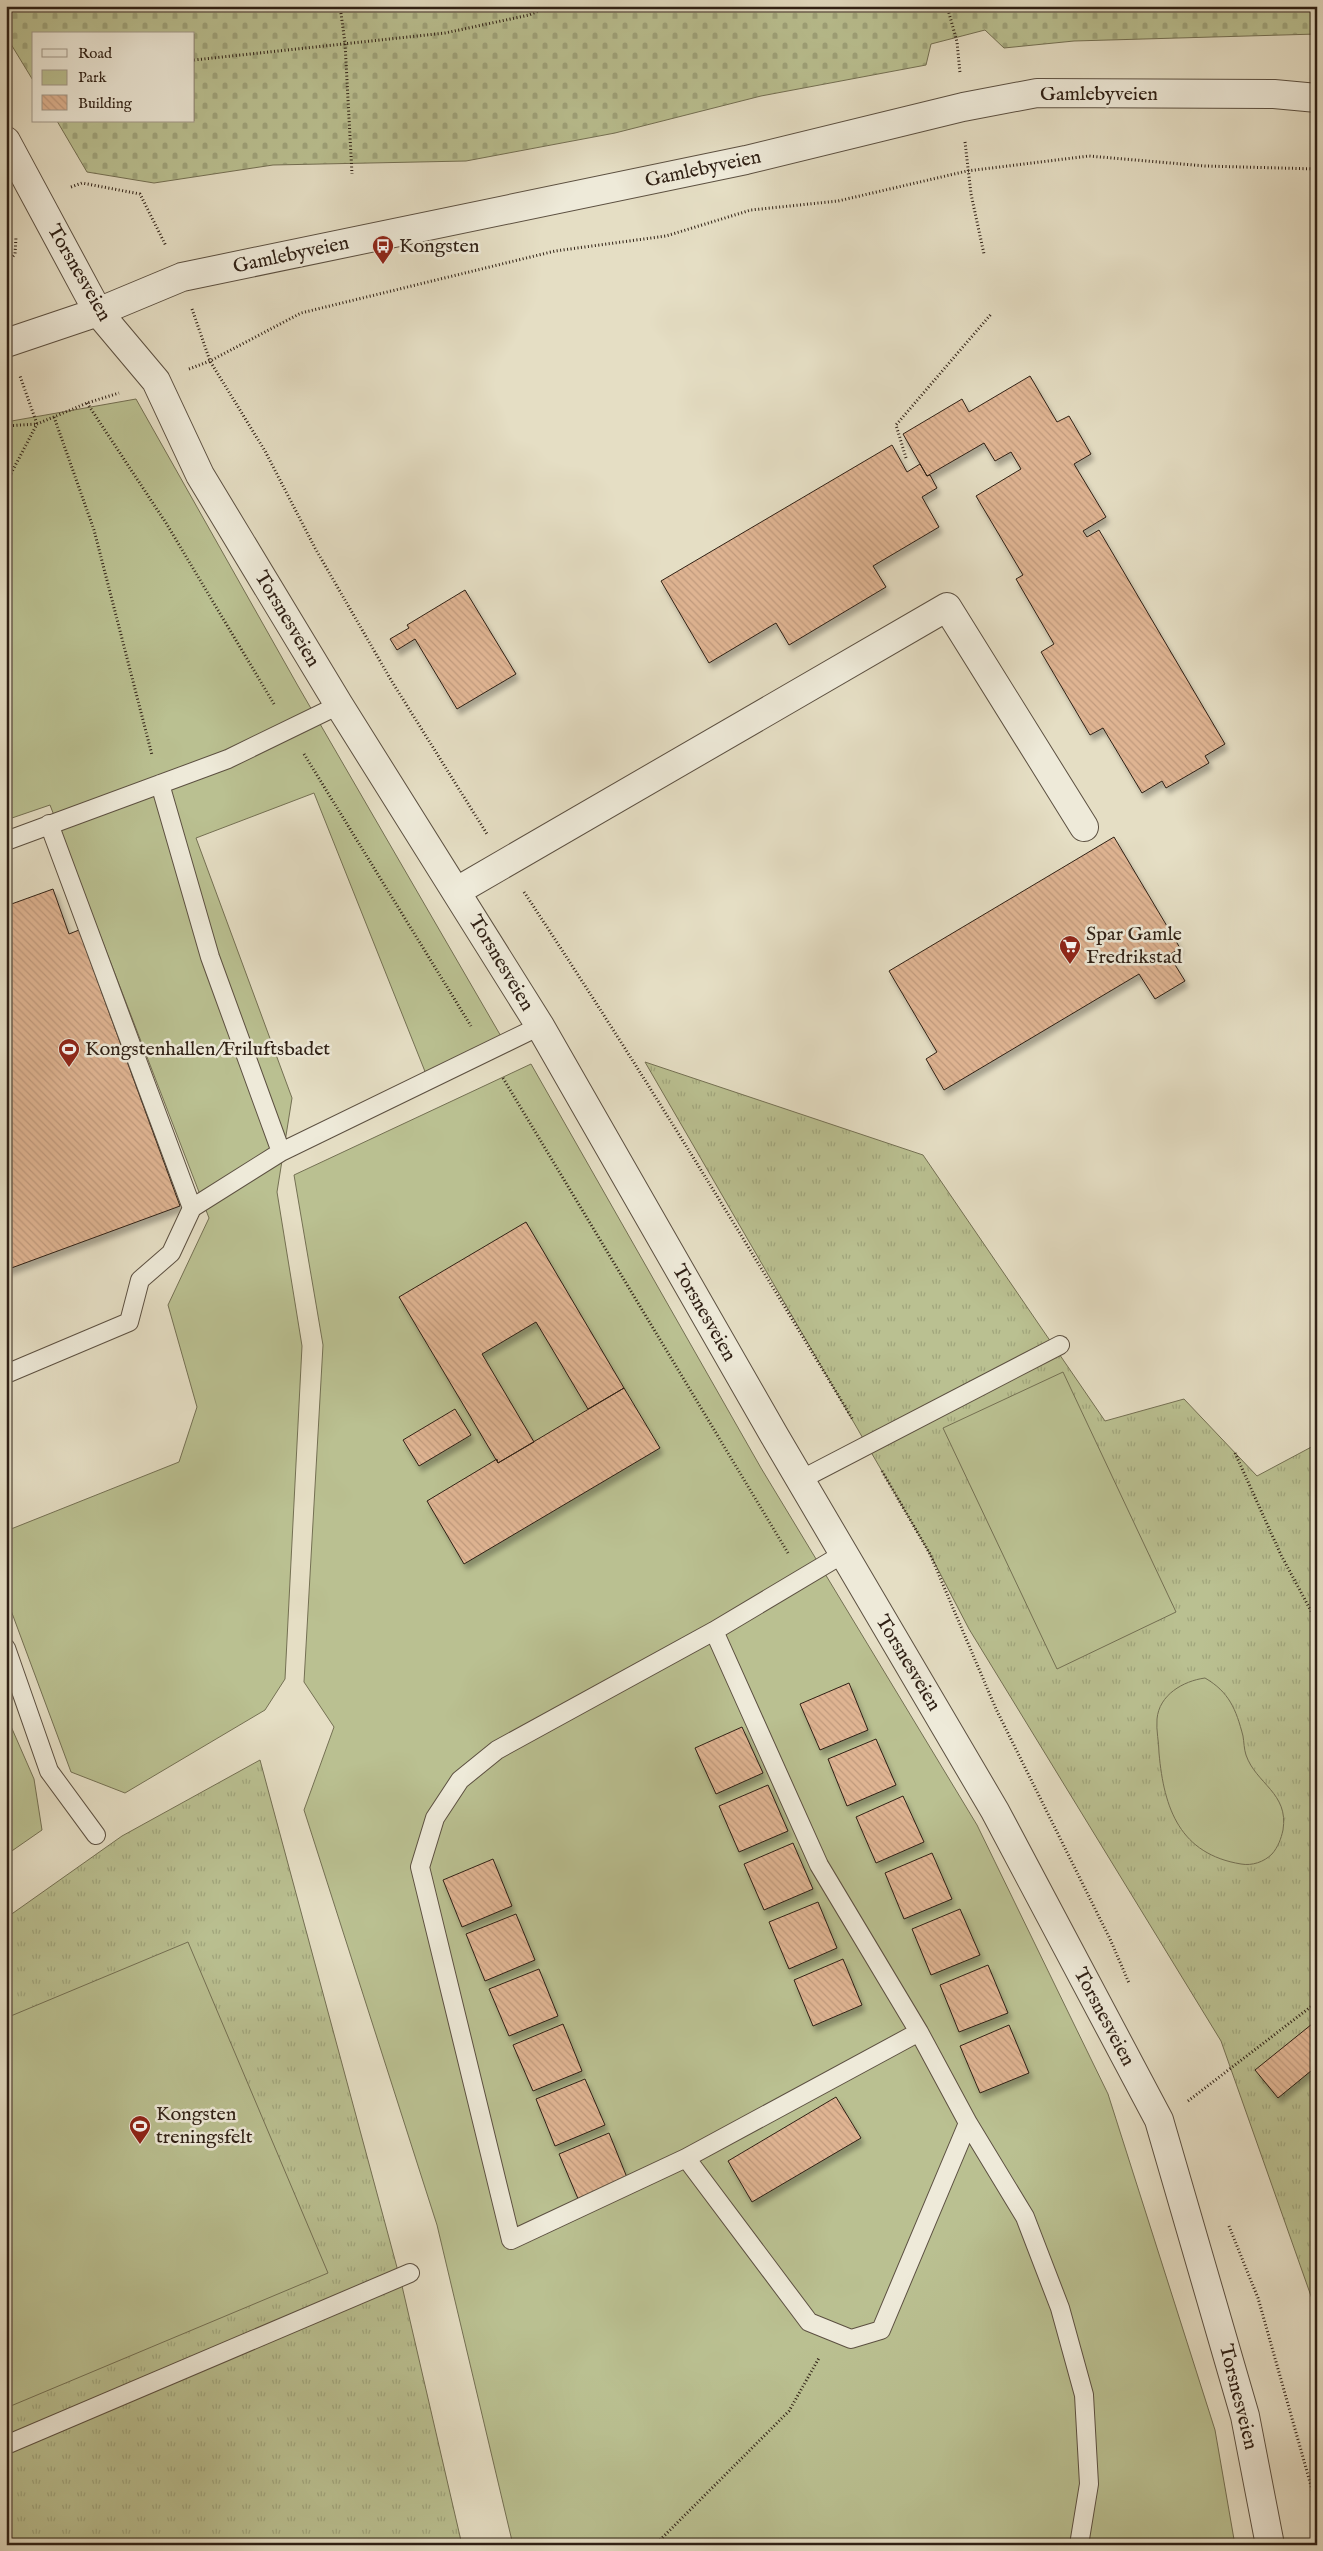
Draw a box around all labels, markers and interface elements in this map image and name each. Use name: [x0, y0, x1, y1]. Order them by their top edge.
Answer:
legend: [32, 32, 195, 122]
text: Road: [78, 44, 113, 63]
text: Park: [78, 68, 108, 87]
street label: Gamlebyveien: [1040, 82, 1158, 107]
text: Building: [78, 94, 133, 113]
street label: Gamlebyveien: [643, 144, 764, 193]
street label: Torsnesveien: [41, 220, 117, 326]
street label: Gamlebyveien: [231, 230, 352, 279]
bus stop icon: Kongsten: [371, 234, 395, 265]
place label: Kongsten: [399, 234, 480, 259]
street label: Torsnesveien: [249, 566, 326, 672]
street label: Torsnesveien: [463, 910, 540, 1016]
place label: Spar Gamle Fredrikstad: [1086, 922, 1183, 970]
supermarket icon: Spar Gamle Fredrikstad: [1058, 934, 1082, 965]
sports icon: Kongstenhallen/Friluftsbadet: [57, 1037, 81, 1068]
place label: Kongstenhallen/Friluftsbadet: [85, 1037, 330, 1062]
street label: Torsnesveien: [666, 1260, 742, 1366]
street label: Torsnesveien: [870, 1610, 947, 1716]
street label: Torsnesveien: [1068, 1964, 1141, 2071]
place label: Kongsten treningsfelt: [156, 2102, 253, 2150]
sports icon: Kongsten treningsfelt: [128, 2114, 152, 2145]
street label: Torsnesveien: [1213, 2342, 1263, 2453]

